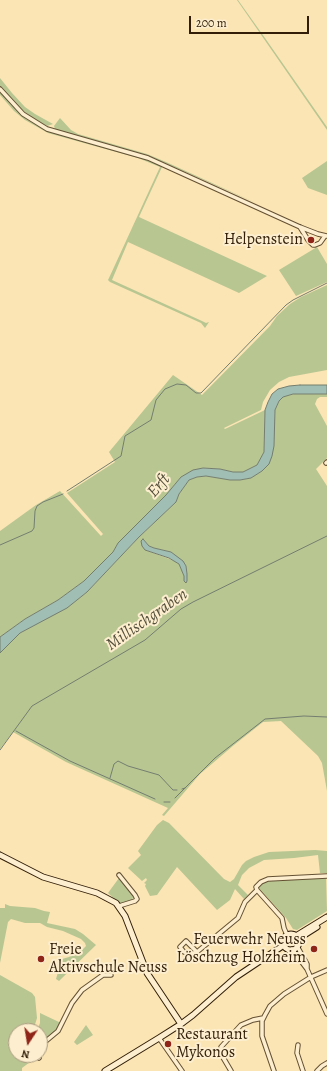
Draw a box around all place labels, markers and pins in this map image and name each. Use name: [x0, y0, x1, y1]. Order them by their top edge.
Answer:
place label: Helpenstein: [224, 230, 303, 250]
marker: Helpenstein: [306, 235, 316, 245]
place label: Feuerwehr Neuss Löschzug Holzheim: [176, 930, 306, 968]
place label: Freie Aktivschule Neuss: [49, 940, 167, 978]
marker: Feuerwehr Neuss Löschzug Holzheim: [309, 944, 319, 954]
marker: Freie Aktivschule Neuss: [36, 954, 46, 964]
place label: Restaurant Mykonos: [176, 1025, 248, 1063]
marker: Restaurant Mykonos: [163, 1039, 173, 1049]

